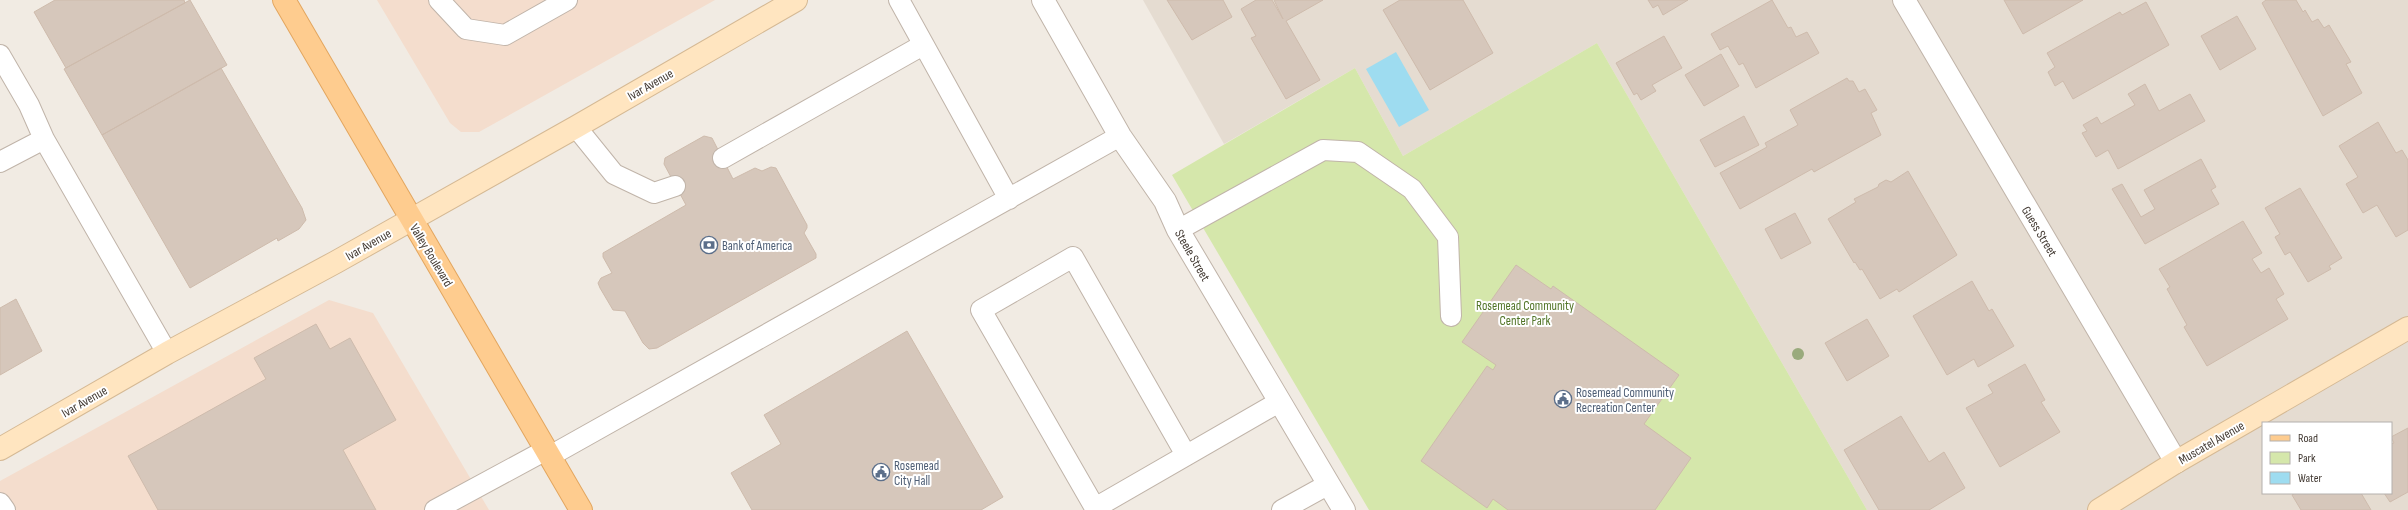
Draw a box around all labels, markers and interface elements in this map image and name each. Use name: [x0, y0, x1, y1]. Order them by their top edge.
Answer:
street label: Ivar Avenue: [625, 65, 676, 104]
street label: Guess Street: [2018, 203, 2060, 260]
street label: Valley Boulevard: [406, 221, 456, 290]
street label: Ivar Avenue: [343, 225, 394, 264]
street label: Steele Street: [1171, 227, 1213, 284]
bank icon: Bank of America: [699, 235, 719, 255]
place label: Bank of America: [722, 238, 792, 254]
park label: Rosemead Community Center Park: [1476, 298, 1574, 329]
street label: Ivar Avenue: [59, 382, 110, 421]
place label: Rosemead Community Recreation Center: [1576, 385, 1674, 416]
public building icon: Rosemead Community Recreation Center: [1553, 389, 1573, 409]
street label: Muscatel Avenue: [2176, 418, 2247, 468]
legend: [2262, 422, 2392, 494]
text: Road: [2298, 431, 2318, 446]
text: Park: [2298, 451, 2316, 466]
place label: Rosemead City Hall: [894, 458, 939, 489]
public building icon: Rosemead City Hall: [871, 462, 891, 482]
text: Water: [2298, 471, 2322, 486]

